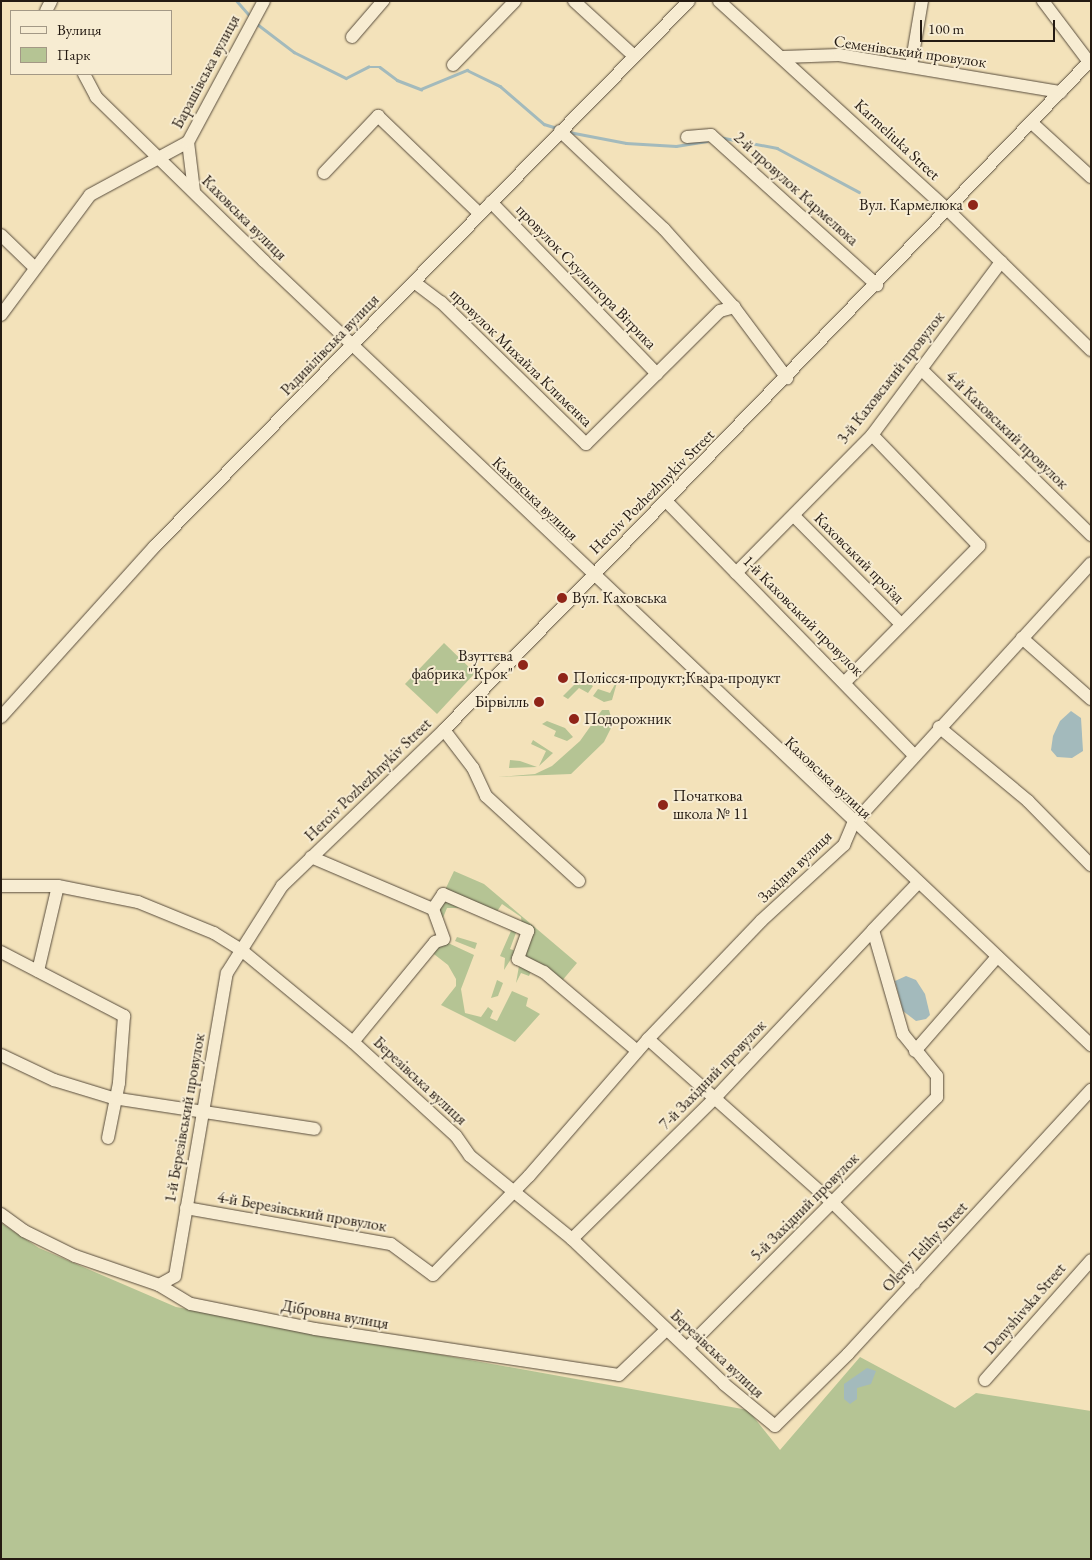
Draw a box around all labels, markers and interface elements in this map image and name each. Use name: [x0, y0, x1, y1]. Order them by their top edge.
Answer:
legend: [10, 10, 172, 75]
scale bar: [922, 10, 1057, 42]
street label: Барашівська вулиця: [168, 12, 244, 132]
text: 100 m: [928, 19, 964, 38]
text: Вулиця: [57, 20, 102, 39]
street label: Семенівський провулок: [833, 32, 987, 72]
text: Парк: [57, 45, 90, 64]
street label: Karmeliuka Street: [850, 96, 944, 184]
street label: 2-й провулок Кармелюка: [730, 128, 862, 250]
street label: Каховська вулиця: [198, 172, 290, 264]
place label: Вул. Кармелюка: [859, 195, 963, 215]
marker: Вул. Кармелюка: [967, 199, 979, 211]
street label: провулок Скульптора Вітрика: [512, 201, 660, 353]
street label: провулок Михайла Клименка: [446, 285, 596, 431]
street label: Радивілівська вулиця: [277, 290, 383, 400]
street label: 3-й Каховський провулок: [833, 308, 949, 448]
street label: 4-й Каховський провулок: [942, 367, 1072, 493]
street label: Heroiv Pozhezhnykiv Street: [586, 426, 718, 558]
street label: Каховська вулиця: [488, 453, 582, 545]
street label: Каховський проїзд: [810, 509, 908, 607]
street label: 1-й Каховський провулок: [739, 552, 867, 680]
place label: Вул. Каховська: [572, 588, 667, 608]
marker: Вул. Каховська: [556, 592, 568, 604]
place label: Взуттєва фабрика "Крок": [411, 646, 513, 684]
marker: Взуттєва фабрика "Крок": [517, 659, 529, 671]
place label: Полісся-продукт;Квара-продукт: [573, 668, 780, 688]
marker: Полісся-продукт;Квара-продукт: [557, 672, 569, 684]
place label: Бірвілль: [475, 692, 529, 712]
marker: Бірвілль: [533, 696, 545, 708]
place label: Подорожник: [584, 709, 671, 729]
marker: Подорожник: [568, 713, 580, 725]
street label: Heroiv Pozhezhnykiv Street: [301, 715, 435, 845]
street label: Каховська вулиця: [780, 733, 876, 823]
place label: Початкова школа № 11: [673, 786, 749, 824]
marker: Початкова школа № 11: [657, 799, 669, 811]
street label: Західна вулиця: [754, 827, 836, 907]
street label: 7-й Західний провулок: [656, 1016, 770, 1134]
street label: 1-й Березівський провулок: [161, 1032, 209, 1204]
street label: Березівська вулиця: [369, 1033, 471, 1129]
street label: 5-й Західний провулок: [747, 1149, 863, 1265]
street label: 4-й Березівський провулок: [216, 1188, 388, 1236]
street label: Oleny Telihy Street: [878, 1198, 972, 1296]
street label: Denyshivska Street: [980, 1259, 1070, 1359]
street label: Дібровна вулиця: [280, 1296, 390, 1334]
street label: Березівська вулиця: [666, 1306, 768, 1402]

